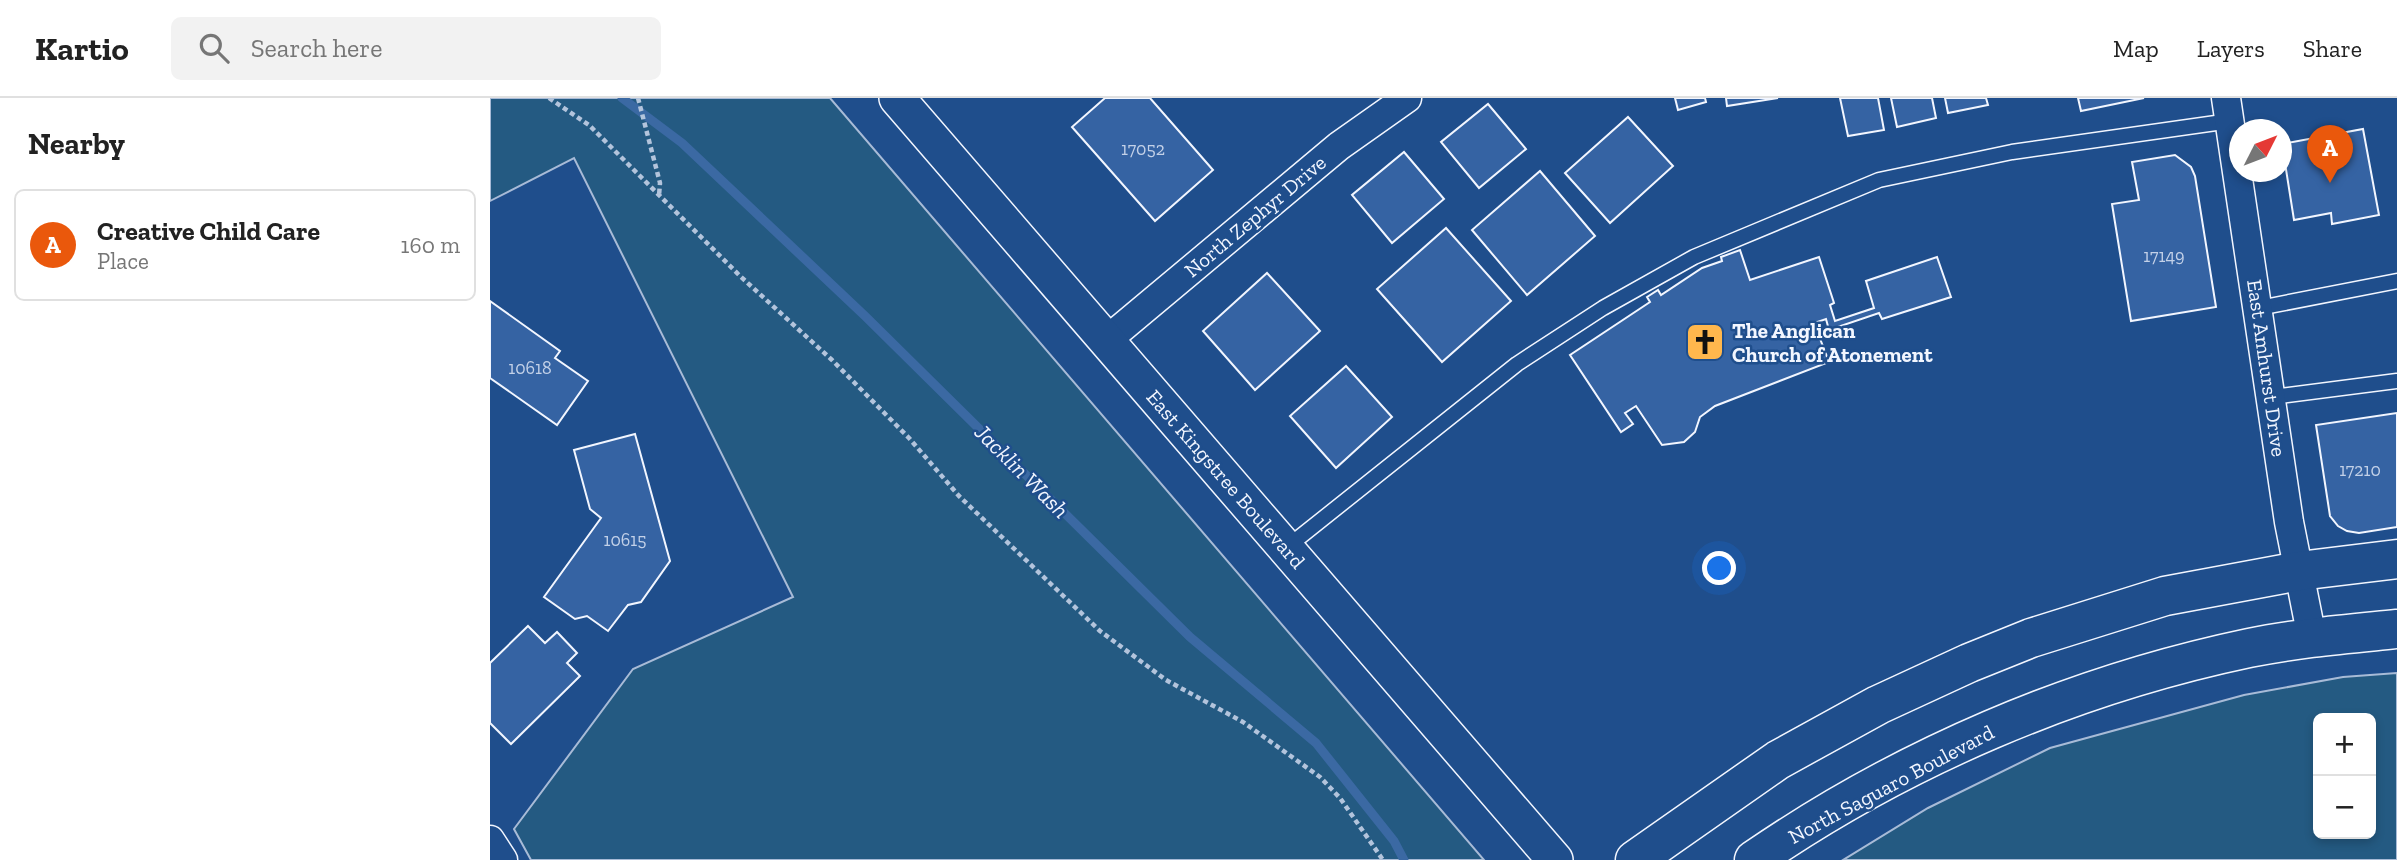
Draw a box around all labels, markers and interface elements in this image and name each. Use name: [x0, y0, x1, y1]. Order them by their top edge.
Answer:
search box: [171, 17, 661, 80]
text: Kartio: [35, 29, 129, 68]
icon: search: [195, 29, 233, 67]
text: Search here: [251, 32, 382, 64]
text: Map: [2113, 34, 2159, 63]
text: Layers: [2197, 34, 2265, 63]
text: Share: [2303, 34, 2362, 63]
north arrow: [2229, 119, 2292, 182]
pin: A: [2307, 125, 2353, 183]
text: Nearby: [28, 126, 125, 162]
house number: 17052: [1121, 138, 1165, 160]
street label: North Zephyr Drive: [1179, 149, 1331, 282]
text: Creative Child Care: [97, 215, 320, 247]
text: A: [45, 231, 61, 259]
text: 160 m: [401, 231, 460, 259]
house number: 17149: [2143, 245, 2185, 267]
text: Place: [97, 247, 149, 275]
street label: East Amhurst Drive: [2242, 278, 2292, 458]
place label: The Anglican Church of Atonement: [1732, 318, 1933, 367]
church icon: The Anglican Church of Atonement: [1684, 321, 1726, 363]
house number: 10618: [508, 357, 552, 379]
street label: East Kingstree Boulevard: [1141, 384, 1311, 574]
water label: Jacklin Wash: [968, 417, 1075, 524]
house number: 17210: [2339, 459, 2381, 481]
house number: 10615: [603, 529, 647, 551]
your location: [1702, 551, 1736, 585]
map controls: [2313, 713, 2376, 839]
button: +: [2313, 713, 2376, 776]
street label: North Saguaro Boulevard: [1784, 719, 1999, 849]
button: −: [2313, 776, 2376, 839]

